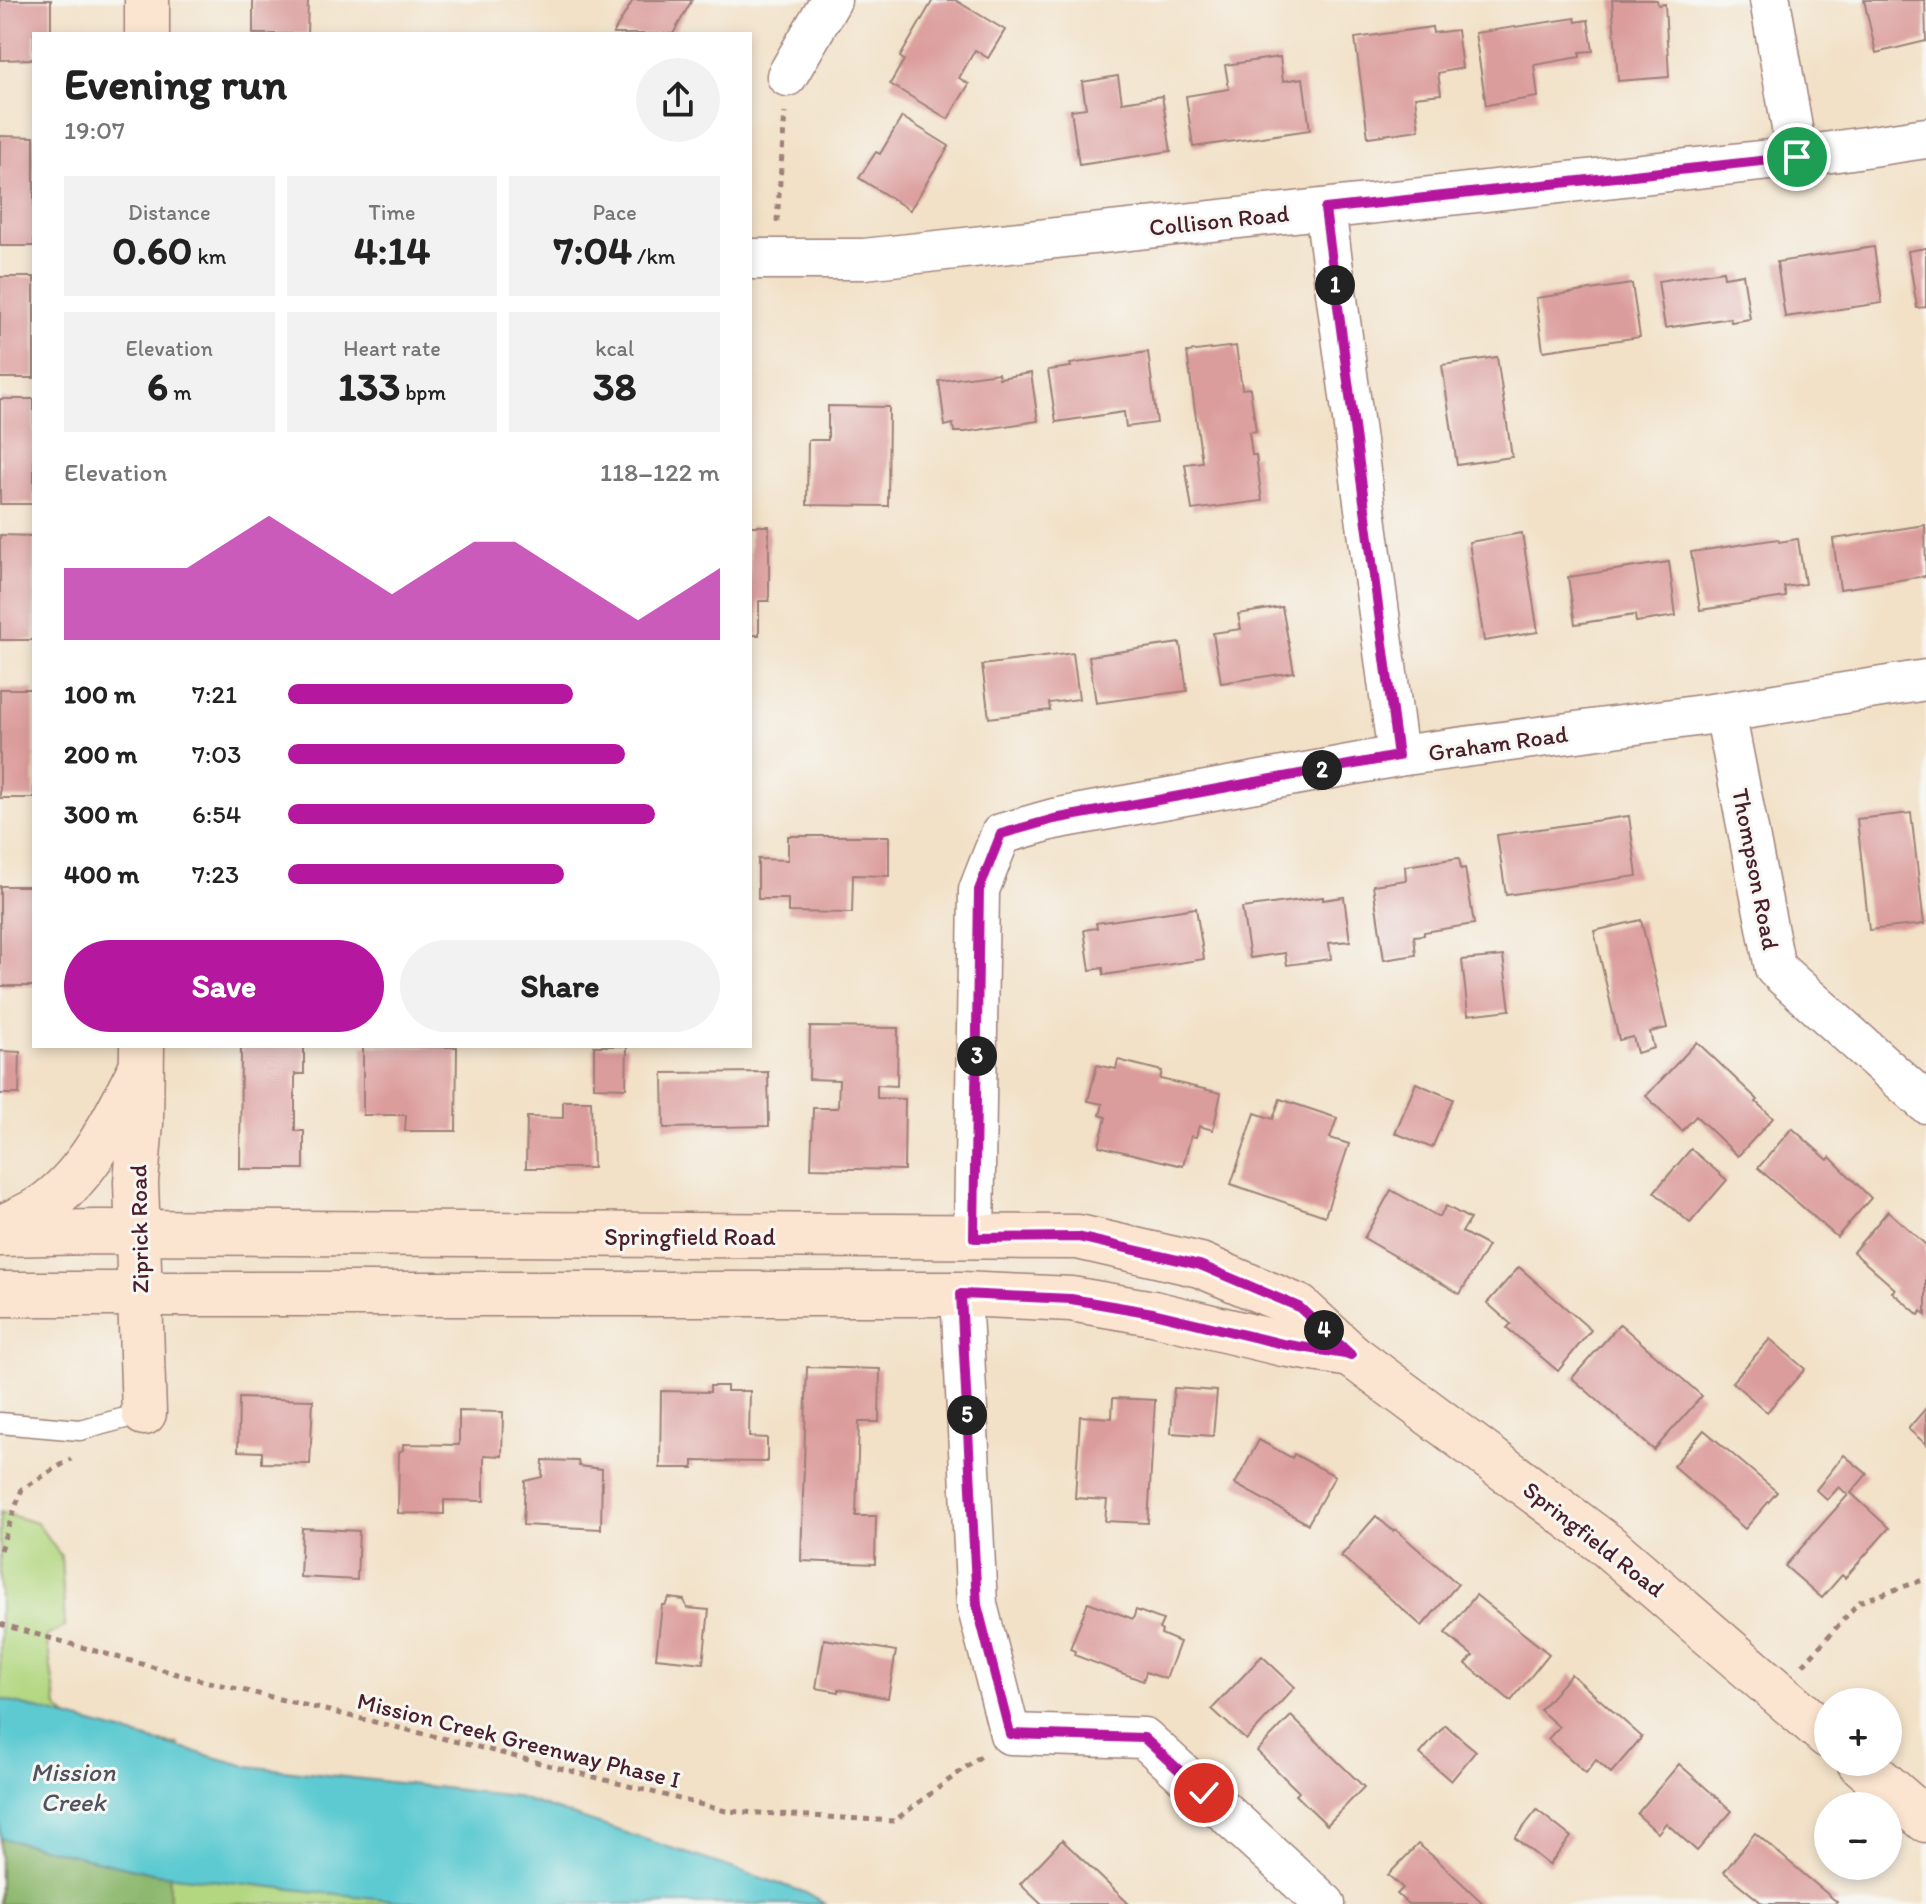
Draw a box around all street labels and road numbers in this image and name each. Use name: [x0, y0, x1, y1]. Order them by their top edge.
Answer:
street label: Collison Road: [1148, 198, 1291, 242]
street label: Graham Road: [1426, 719, 1570, 767]
street label: Thompson Road: [1726, 786, 1786, 952]
street label: Ziprick Road: [123, 1164, 155, 1294]
street label: Springfield Road: [604, 1222, 776, 1251]
street label: Springfield Road: [1517, 1475, 1671, 1603]
street label: Mission Creek Greenway Phase I: [354, 1686, 684, 1794]

